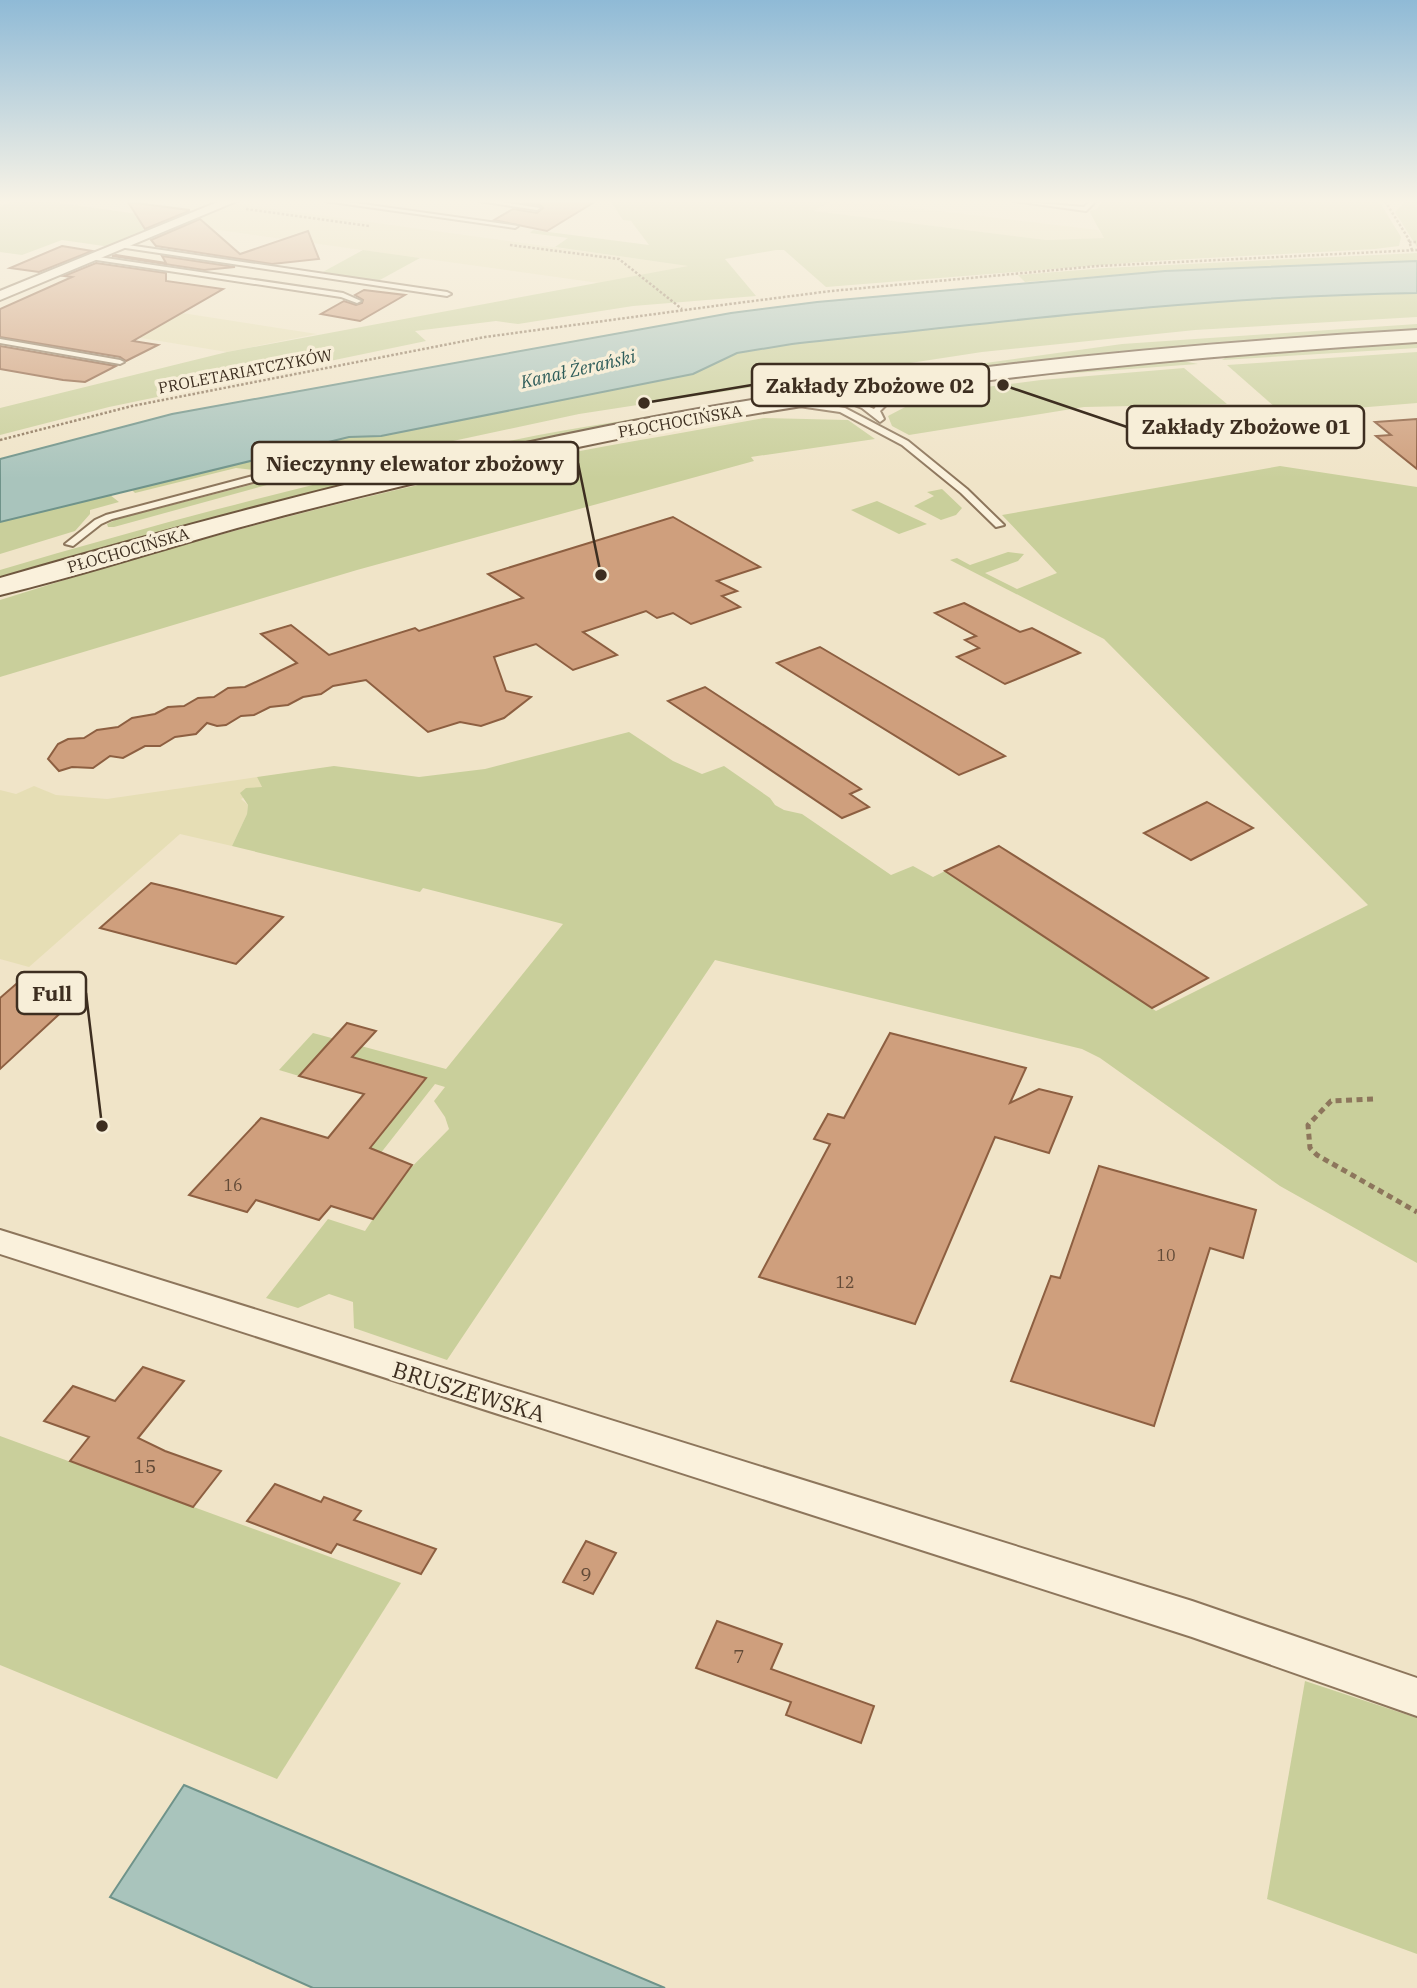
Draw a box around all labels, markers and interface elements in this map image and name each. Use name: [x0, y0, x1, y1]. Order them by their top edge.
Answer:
street label: PROLETARIATCZYKÓW: [156, 343, 334, 398]
water label: Kanał Żerański: [517, 344, 638, 394]
callout: Zakłady Zbożowe 02: [752, 364, 989, 406]
text: Zakłady Zbożowe 02: [765, 371, 975, 399]
street label: PŁOCHOCIŃSKA: [616, 399, 744, 442]
callout: Zakłady Zbożowe 01: [1127, 406, 1364, 448]
text: Zakłady Zbożowe 01: [1141, 412, 1351, 440]
callout: Nieczynny elewator zbożowy: [252, 442, 578, 484]
text: Nieczynny elewator zbożowy: [266, 449, 564, 477]
street label: PŁOCHOCIŃSKA: [65, 522, 191, 577]
callout: Full: [17, 972, 86, 1014]
text: Full: [32, 979, 72, 1007]
house number: 16: [223, 1175, 243, 1195]
house number: 10: [1156, 1245, 1176, 1265]
house number: 12: [835, 1272, 855, 1292]
street label: BRUSZEWSKA: [389, 1354, 549, 1429]
house number: 15: [134, 1454, 156, 1478]
house number: 9: [580, 1562, 592, 1586]
house number: 7: [733, 1644, 745, 1668]

